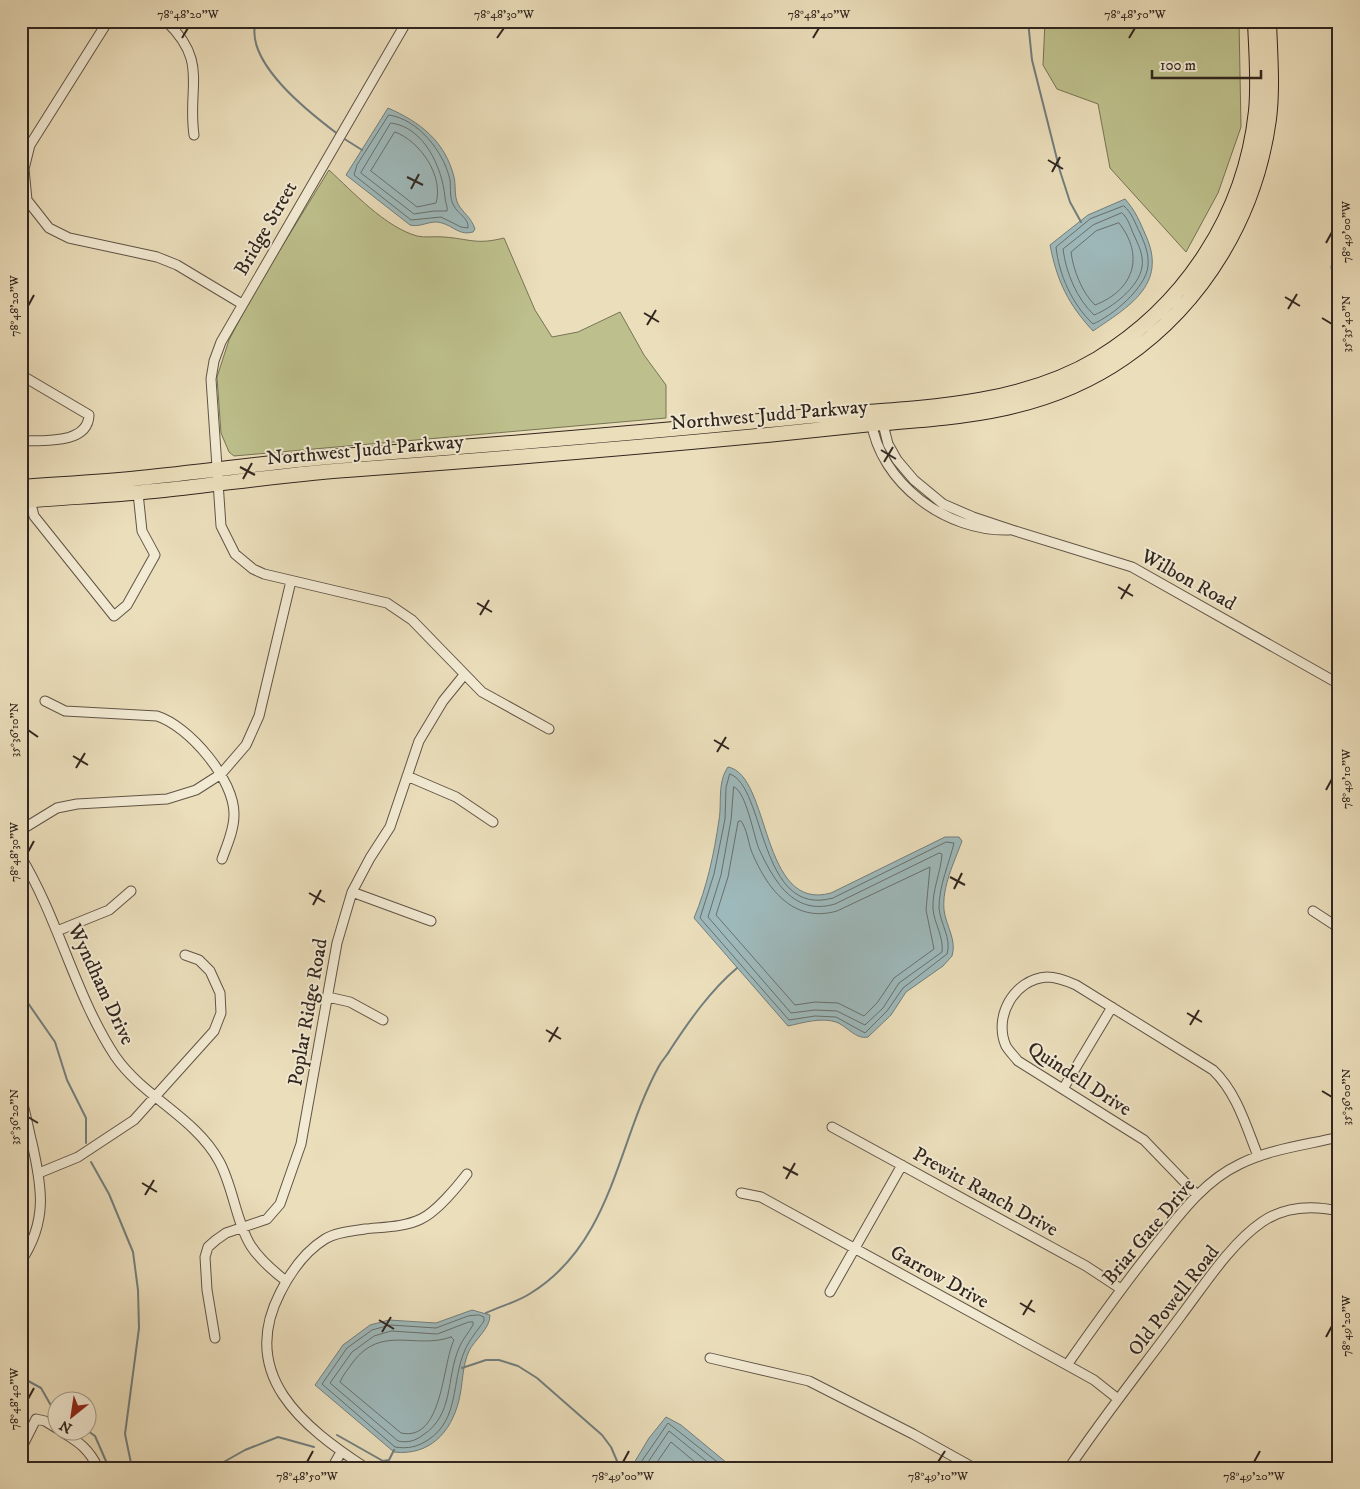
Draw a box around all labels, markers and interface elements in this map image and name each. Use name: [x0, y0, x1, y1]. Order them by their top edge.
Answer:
text: 78°48'20"W: [157, 7, 220, 22]
text: 78°48'30"W: [474, 7, 535, 22]
text: 78°48'40"W: [788, 7, 851, 22]
text: 78°48'50"W: [1104, 7, 1167, 22]
scale bar: [1152, 48, 1261, 80]
text: 100 m: [1160, 56, 1196, 75]
street label: Bridge Street: [229, 177, 303, 280]
text: 78°49'00"W: [1339, 200, 1354, 263]
text: 78°48'20"W: [7, 274, 22, 337]
text: 35°35'40"N: [1339, 295, 1354, 352]
street label: Northwest Judd Parkway: [670, 394, 869, 437]
street label: Northwest Judd Parkway: [266, 429, 465, 472]
street label: Wilbon Road: [1136, 544, 1240, 617]
text: 35°36'10"N: [7, 702, 22, 757]
text: 78°49'10"W: [1339, 748, 1354, 809]
text: 78°48'30"W: [7, 821, 22, 882]
street label: Wyndham Drive: [61, 919, 140, 1049]
street label: Poplar Ridge Road: [283, 937, 334, 1088]
street label: Quindell Drive: [1022, 1036, 1136, 1122]
text: 35°36'00"N: [1339, 1068, 1354, 1125]
text: 35°36'20"N: [7, 1089, 22, 1145]
street label: Prewitt Ranch Drive: [908, 1142, 1062, 1243]
street label: Briar Gate Drive: [1097, 1174, 1201, 1290]
street label: Garrow Drive: [886, 1240, 993, 1315]
street label: Old Powell Road: [1123, 1240, 1225, 1361]
text: 78°49'20"W: [1339, 1294, 1354, 1357]
text: 78°48'40"W: [7, 1367, 22, 1430]
north arrow: [48, 1392, 98, 1442]
text: N: [56, 1415, 75, 1437]
text: 78°48'50"W: [276, 1469, 339, 1484]
text: 78°49'00"W: [592, 1469, 655, 1484]
text: 78°49'10"W: [908, 1469, 969, 1484]
text: 78°49'20"W: [1223, 1469, 1286, 1484]

